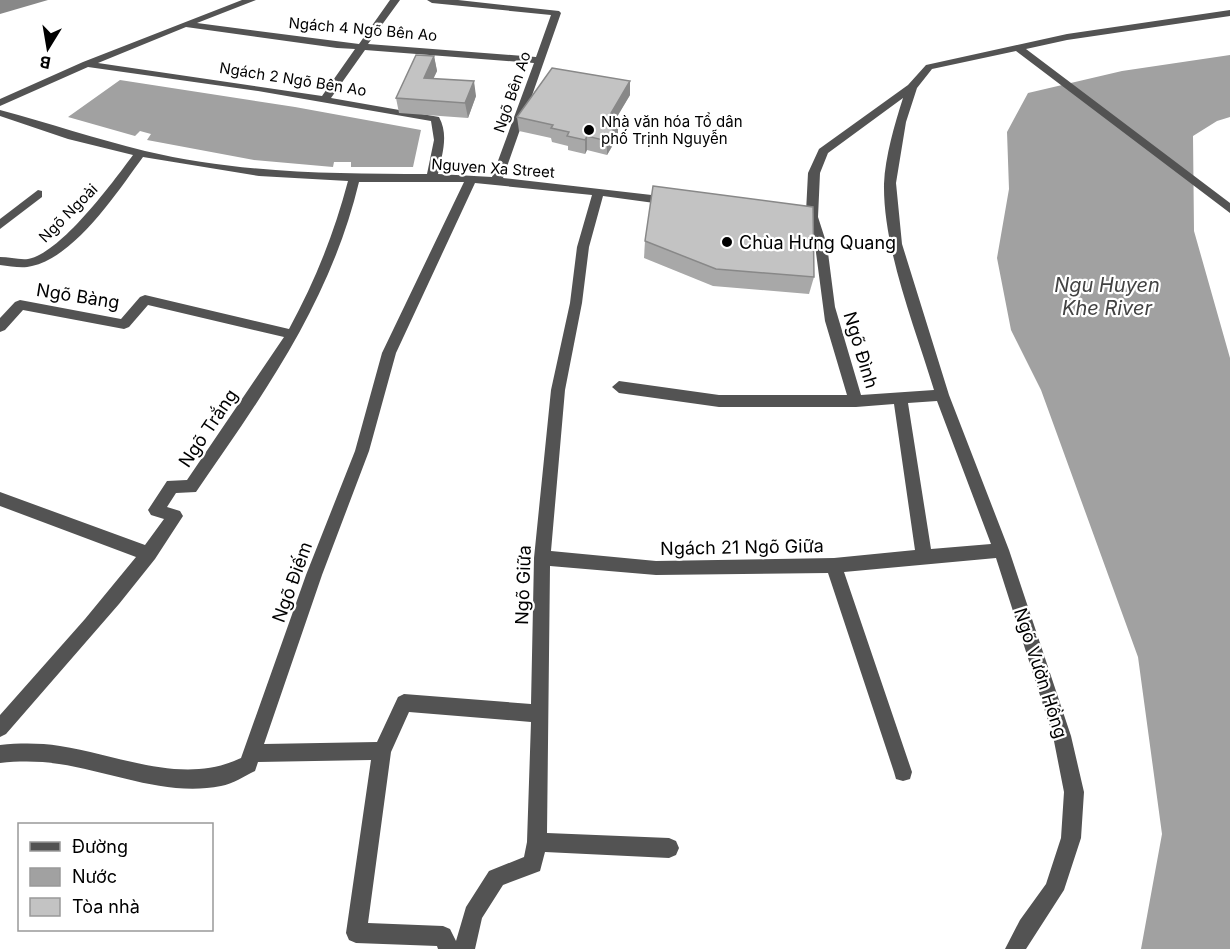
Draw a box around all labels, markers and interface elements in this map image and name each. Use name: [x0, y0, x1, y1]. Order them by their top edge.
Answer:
street label: Ngách 4 Ngõ Bên Ao: [288, 13, 438, 45]
north arrow: [18, 18, 78, 78]
street label: Ngõ Bên Ao: [489, 49, 535, 135]
text: B: [38, 52, 52, 74]
street label: Ngách 2 Ngõ Bên Ao: [218, 58, 368, 100]
place label: Nhà văn hóa Tổ dân phố Trịnh Nguyễn: [601, 112, 743, 148]
marker: Nhà văn hóa Tổ dân phố Trịnh Nguyễn: [582, 123, 596, 137]
street label: Nguyen Xa Street: [431, 154, 555, 182]
street label: Ngõ Ngoài: [35, 180, 101, 246]
place label: Chùa Hưng Quang: [739, 232, 896, 253]
marker: Chùa Hưng Quang: [720, 235, 734, 249]
water label: Ngu Huyen Khe River: [1054, 273, 1160, 320]
street label: Ngõ Bàng: [35, 279, 121, 313]
street label: Ngõ Đình: [839, 309, 883, 391]
street label: Ngõ Trắng: [174, 385, 242, 471]
street label: Ngách 21 Ngõ Giữa: [660, 535, 824, 559]
street label: Ngõ Điếm: [268, 539, 316, 625]
street label: Ngõ Giữa: [511, 545, 535, 625]
street label: Ngõ Vườn Hồng: [1010, 605, 1072, 741]
legend: [18, 823, 213, 931]
text: Đường: [72, 836, 128, 857]
text: Nước: [72, 866, 117, 887]
text: Tòa nhà: [72, 896, 140, 917]

